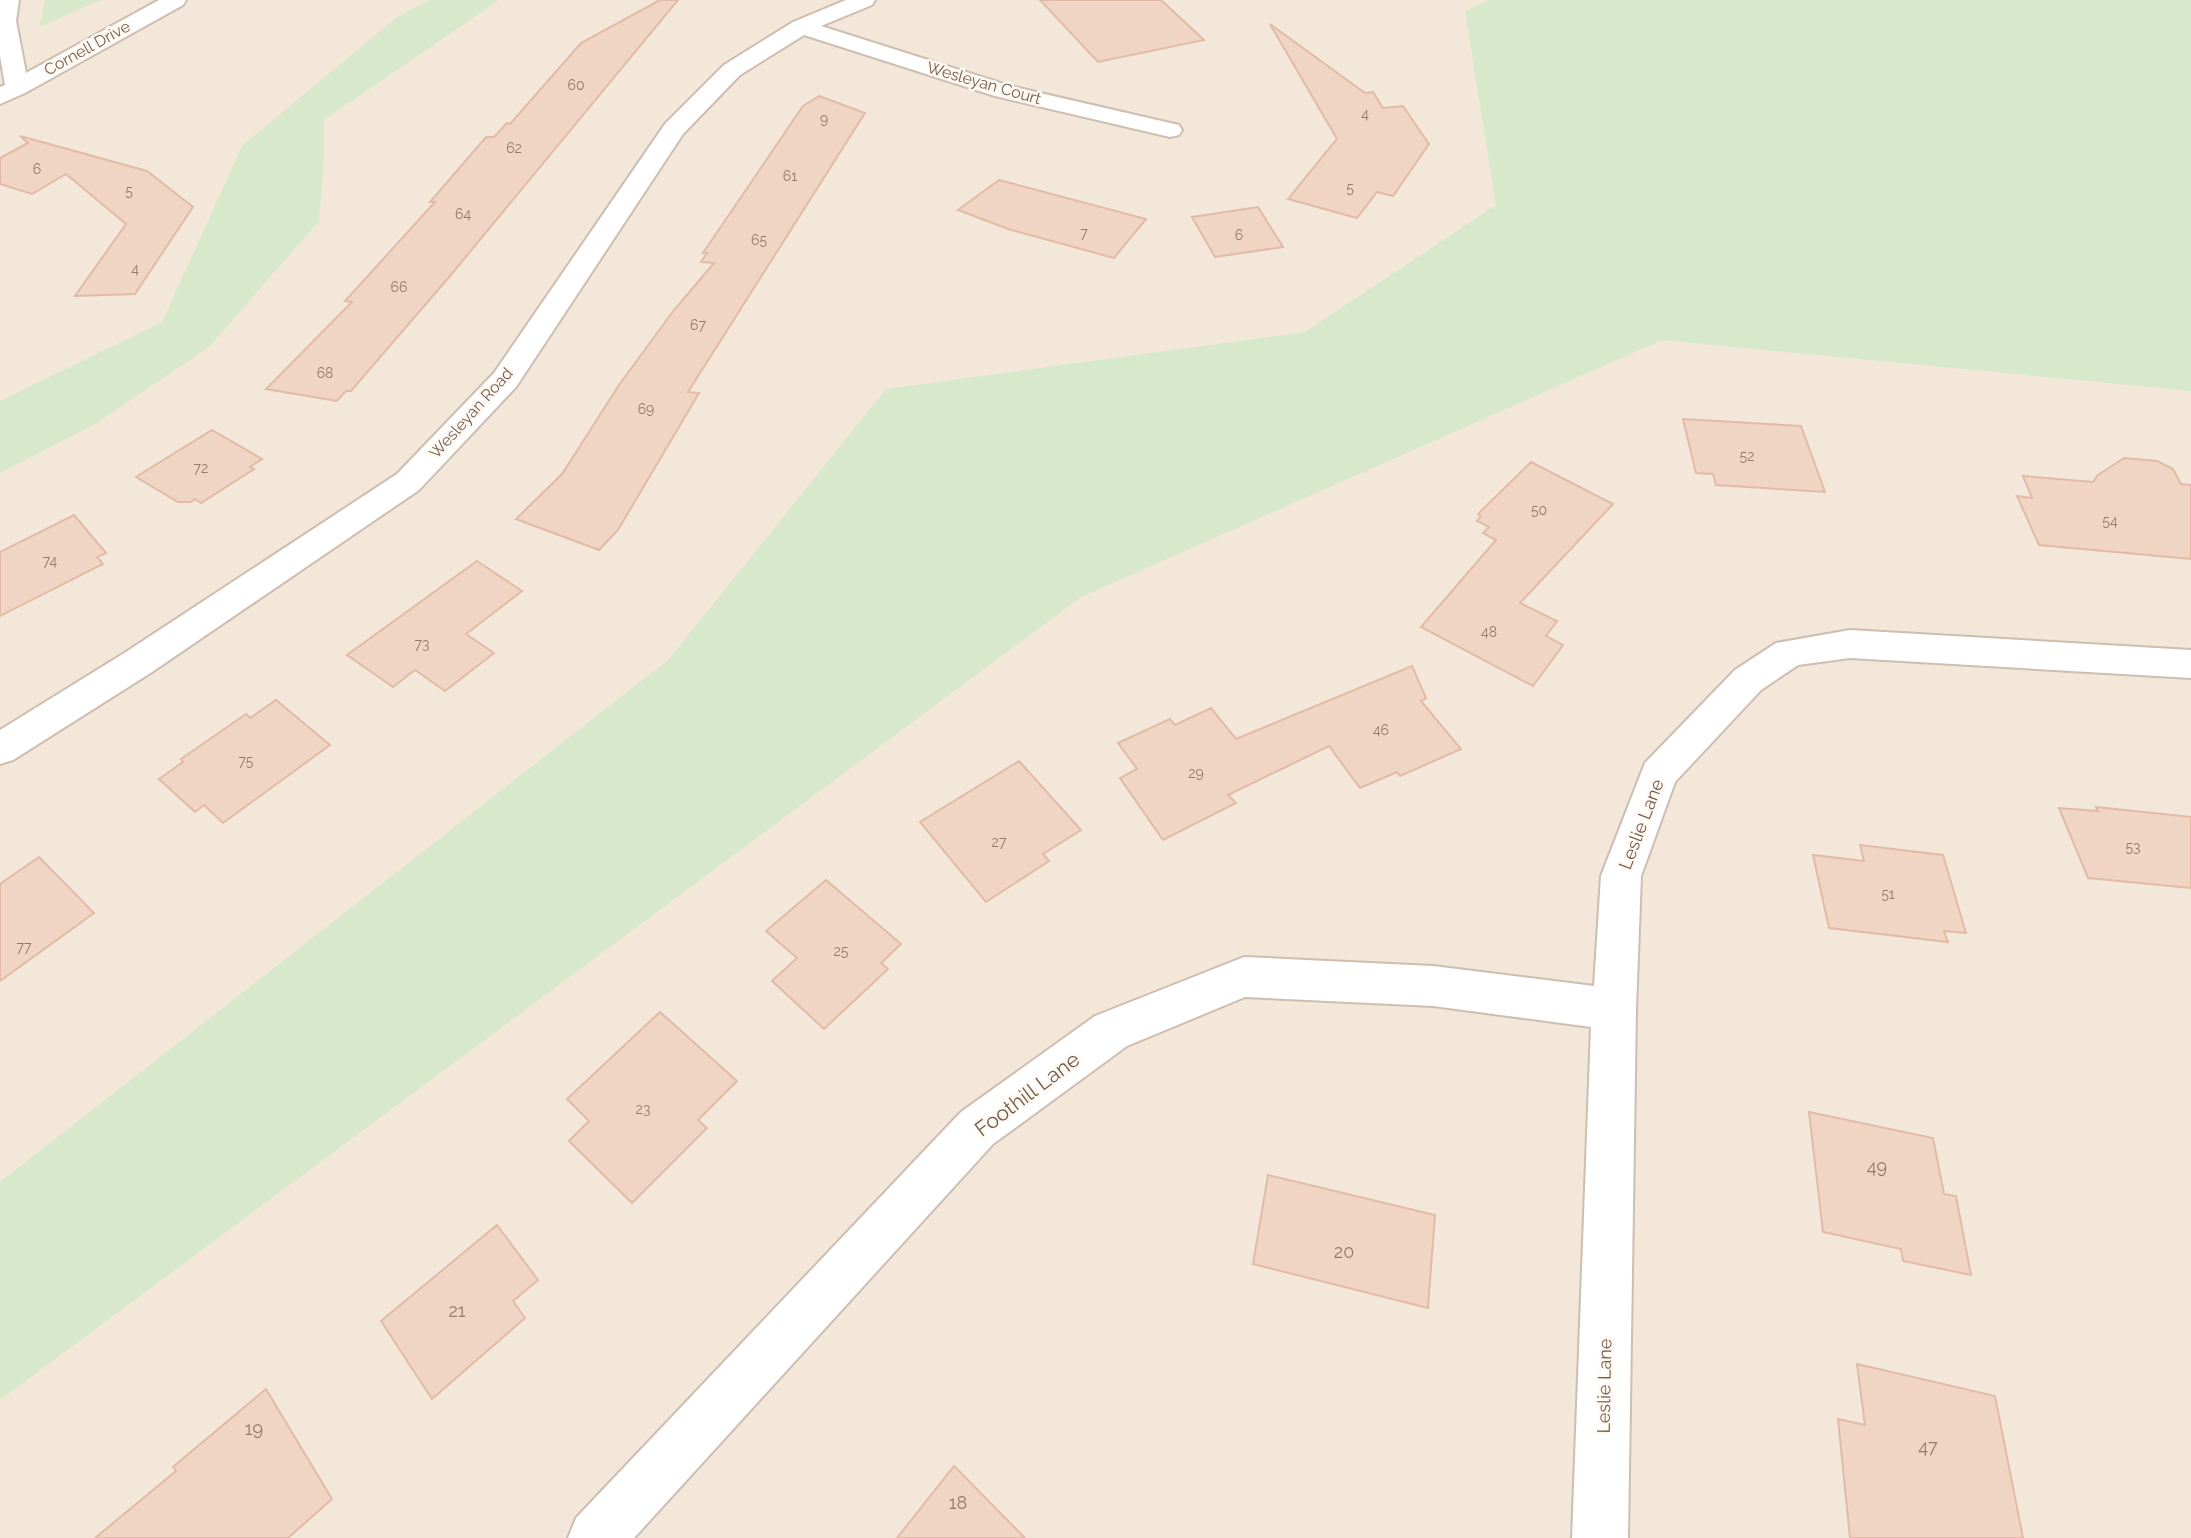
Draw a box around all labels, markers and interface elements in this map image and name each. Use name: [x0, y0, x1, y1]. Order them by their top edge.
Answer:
street label: Cornell Drive: [41, 17, 133, 79]
street label: Wesleyan Court: [925, 58, 1044, 109]
house number: 60: [567, 77, 585, 93]
house number: 4: [1361, 106, 1369, 122]
house number: 9: [820, 111, 828, 127]
house number: 62: [506, 140, 522, 156]
house number: 6: [33, 161, 41, 177]
house number: 61: [783, 168, 797, 184]
house number: 5: [1346, 180, 1354, 196]
house number: 5: [125, 183, 133, 199]
house number: 64: [455, 206, 471, 222]
house number: 7: [1080, 225, 1088, 241]
house number: 6: [1235, 227, 1243, 243]
house number: 65: [751, 232, 767, 248]
house number: 4: [131, 261, 139, 277]
house number: 66: [391, 279, 407, 295]
house number: 67: [690, 317, 706, 333]
street label: Wesleyan Road: [425, 364, 517, 462]
house number: 68: [317, 365, 333, 381]
house number: 69: [638, 401, 654, 417]
house number: 52: [1740, 448, 1754, 464]
house number: 72: [194, 460, 208, 476]
house number: 50: [1531, 502, 1547, 518]
house number: 54: [2102, 513, 2118, 529]
house number: 74: [43, 553, 58, 569]
house number: 48: [1481, 624, 1497, 640]
house number: 73: [415, 636, 429, 652]
house number: 46: [1373, 722, 1389, 738]
house number: 75: [239, 753, 254, 769]
house number: 29: [1188, 765, 1204, 781]
street label: Leslie Lane: [1614, 776, 1668, 872]
house number: 27: [992, 834, 1007, 850]
house number: 53: [2125, 839, 2141, 855]
house number: 51: [1881, 886, 1895, 902]
house number: 77: [17, 939, 32, 955]
house number: 25: [834, 943, 849, 959]
street label: Foothill Lane: [970, 1046, 1084, 1142]
house number: 23: [636, 1101, 650, 1117]
house number: 49: [1867, 1156, 1887, 1177]
house number: 20: [1334, 1241, 1354, 1262]
house number: 21: [448, 1300, 466, 1321]
street label: Leslie Lane: [1593, 1338, 1615, 1434]
house number: 19: [245, 1418, 263, 1439]
house number: 47: [1918, 1436, 1938, 1457]
house number: 18: [949, 1492, 967, 1513]

